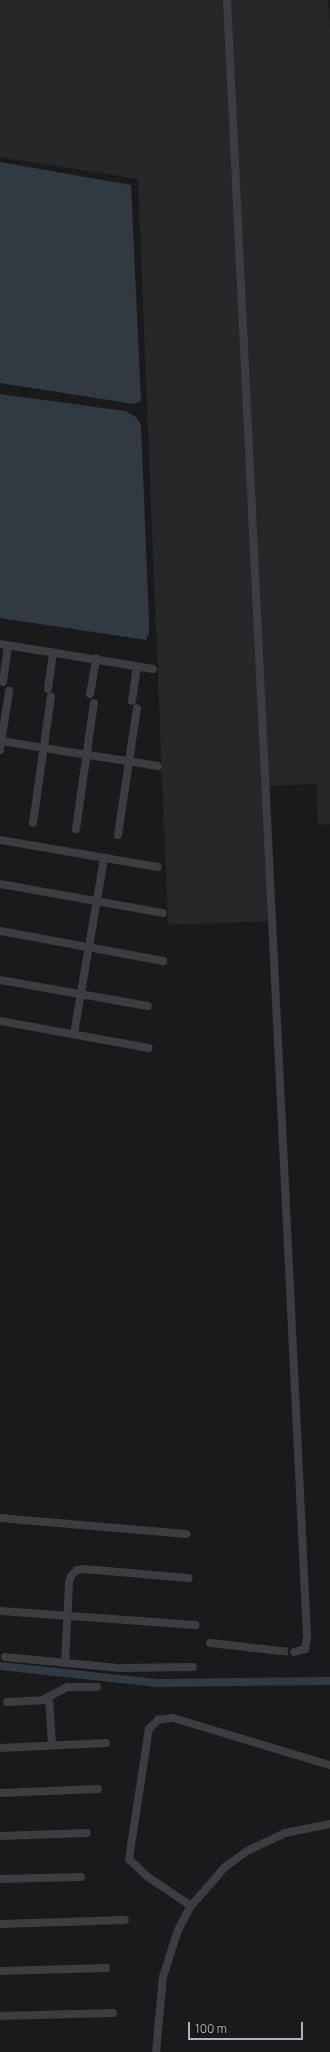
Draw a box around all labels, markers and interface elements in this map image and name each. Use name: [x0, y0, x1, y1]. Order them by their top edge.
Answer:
scale bar: [190, 2014, 305, 2040]
text: 100 m: [195, 2020, 227, 2037]

